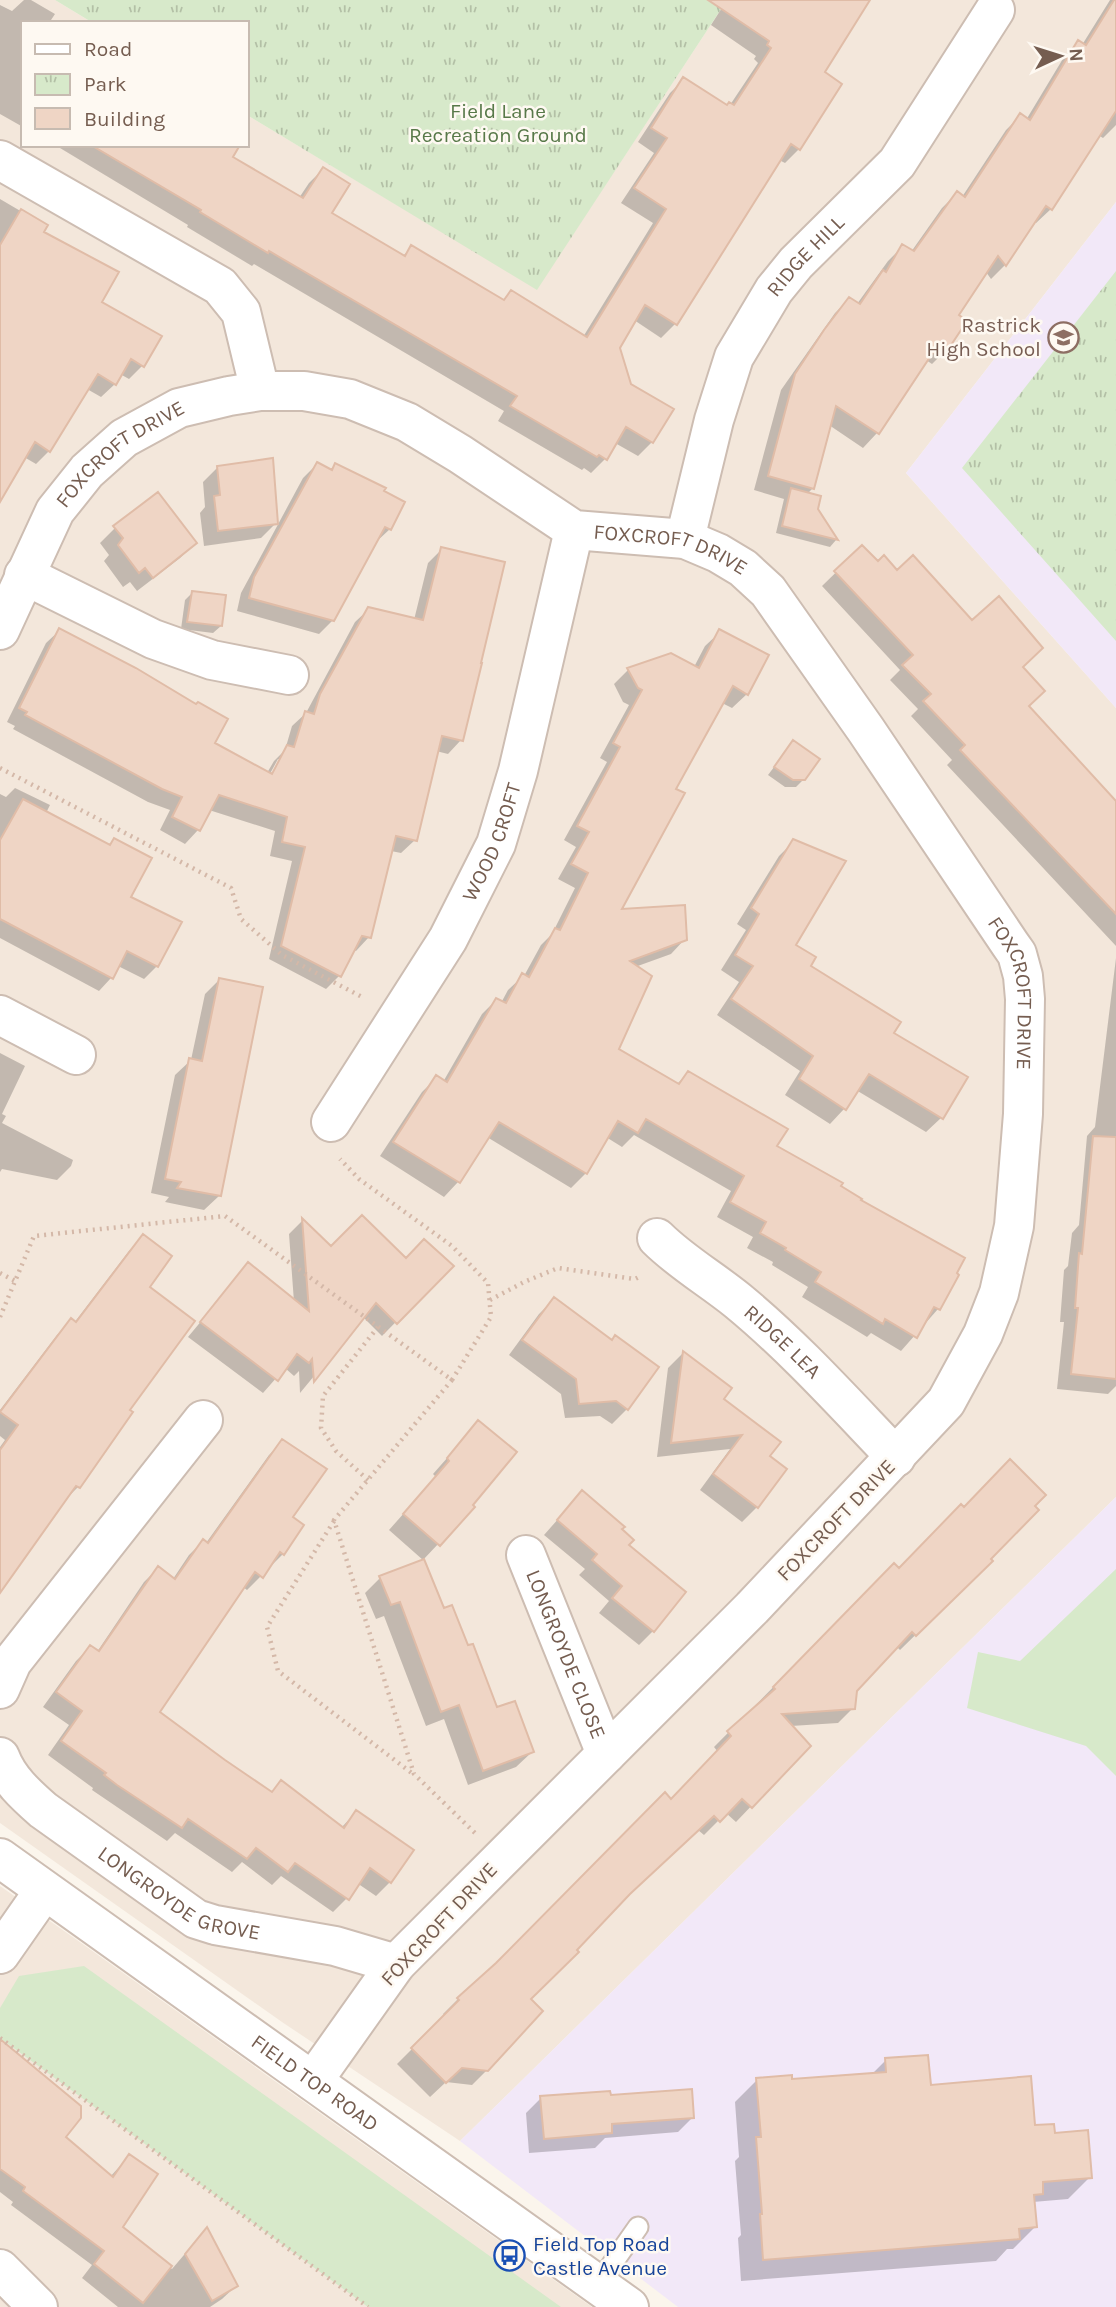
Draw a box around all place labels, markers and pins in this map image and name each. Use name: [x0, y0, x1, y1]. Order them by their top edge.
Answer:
place label: Rastrick High School: [926, 313, 1041, 361]
school or university icon: Rastrick High School: [1047, 320, 1081, 354]
place label: Field Top Road Castle Avenue: [533, 2232, 670, 2280]
bus stop icon: Field Top Road Castle Avenue: [493, 2239, 527, 2273]

